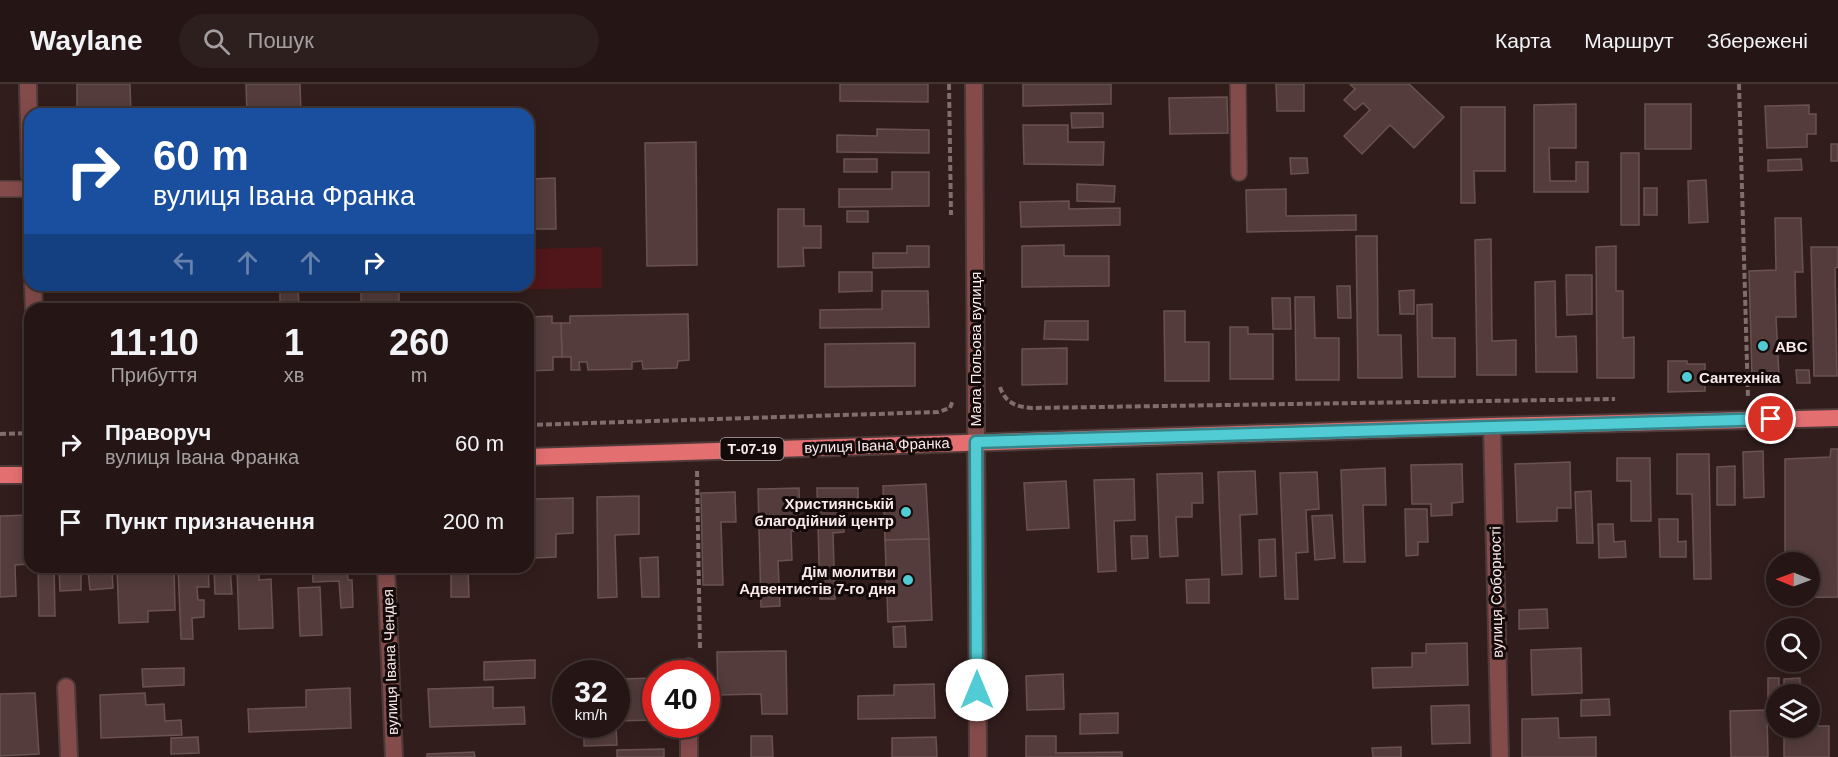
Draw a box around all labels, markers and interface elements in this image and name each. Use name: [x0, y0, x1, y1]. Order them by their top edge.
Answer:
search box: [179, 14, 599, 68]
text: Waylane: [30, 25, 143, 56]
icon: search: [200, 25, 233, 58]
text: Пошук: [248, 28, 314, 53]
text: Карта: [1495, 29, 1551, 52]
text: Маршрут: [1584, 29, 1674, 52]
text: Збережені: [1707, 29, 1808, 52]
icon: right: [54, 132, 132, 210]
text: 60 m: [153, 132, 249, 179]
text: вулиця Івана Франка: [153, 181, 415, 211]
icon: left: [168, 246, 201, 279]
icon: ahead: [231, 246, 264, 279]
icon: ahead: [294, 246, 327, 279]
icon: right: [357, 246, 390, 279]
street label: Мала Польова вулиця: [967, 272, 984, 426]
text: 11:10: [109, 322, 199, 363]
text: 1: [284, 322, 304, 363]
text: 260: [389, 322, 449, 363]
place label: ABC: [1775, 338, 1808, 355]
marker: ABC: [1756, 339, 1770, 353]
text: Прибуття: [110, 364, 197, 386]
text: хв: [284, 364, 304, 386]
text: m: [411, 364, 427, 386]
place label: Сантехніка: [1699, 369, 1781, 386]
marker: Сантехніка: [1680, 370, 1694, 384]
pin: [1745, 393, 1796, 444]
icon: arrive: [1754, 402, 1787, 435]
text: Праворуч: [105, 420, 211, 445]
icon: right: [54, 428, 87, 461]
text: 60 m: [455, 431, 504, 456]
street label: вулиця Івана Франка: [804, 434, 951, 456]
road number: Т-07-19: [720, 438, 783, 460]
text: вулиця Івана Франка: [105, 446, 299, 468]
place label: Християнській благодійний центр: [755, 495, 894, 529]
marker: Християнській благодійний центр: [899, 505, 913, 519]
icon: arrive: [54, 506, 87, 539]
text: Пункт призначення: [105, 509, 315, 534]
text: 200 m: [443, 509, 504, 534]
street label: вулиця Соборності: [1486, 526, 1506, 658]
north arrow: [1766, 552, 1820, 606]
map controls: [1766, 552, 1820, 738]
place label: Дім молитви Адвентистів 7-го дня: [739, 563, 896, 597]
marker: Дім молитви Адвентистів 7-го дня: [901, 573, 915, 587]
street label: вулиця Івана Чендея: [379, 589, 401, 735]
button: search: [1766, 618, 1820, 672]
position arrow: [945, 658, 1009, 722]
speed limit sign: 40: [642, 660, 720, 738]
text: 32: [574, 675, 608, 708]
button: layers: [1766, 684, 1820, 738]
text: km/h: [575, 706, 607, 723]

